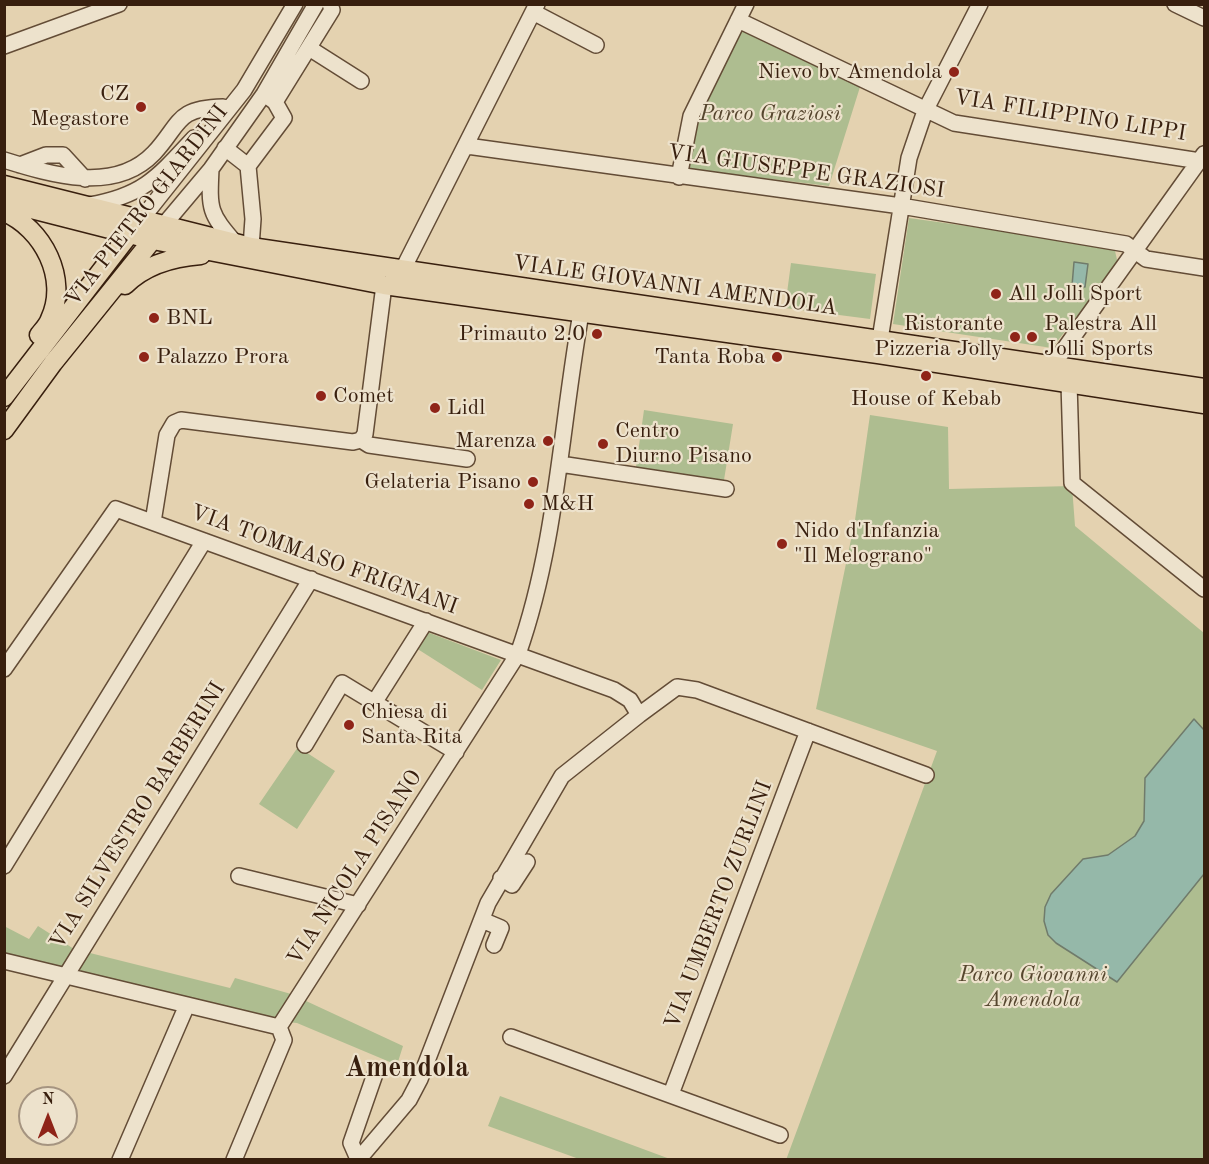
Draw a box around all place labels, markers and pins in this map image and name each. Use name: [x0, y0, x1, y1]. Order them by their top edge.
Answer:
place label: Nievo bv Amendola: [758, 59, 942, 85]
marker: Nievo bv Amendola: [947, 65, 961, 79]
place label: CZ Megastore: [30, 81, 129, 132]
marker: CZ Megastore: [134, 100, 148, 114]
place label: All Jolli Sport: [1008, 281, 1142, 307]
marker: All Jolli Sport: [989, 287, 1003, 301]
place label: BNL: [166, 305, 213, 331]
marker: BNL: [147, 311, 161, 325]
place label: Ristorante Pizzeria Jolly: [874, 311, 1003, 362]
place label: Palestra All Jolli Sports: [1044, 311, 1157, 362]
place label: Primauto 2.0: [459, 321, 585, 347]
marker: Primauto 2.0: [590, 327, 604, 341]
marker: Ristorante Pizzeria Jolly: [1008, 330, 1022, 344]
marker: Palestra All Jolli Sports: [1025, 330, 1039, 344]
place label: Palazzo Prora: [156, 344, 289, 370]
place label: Tanta Roba: [654, 344, 765, 370]
marker: Palazzo Prora: [137, 350, 151, 364]
marker: Tanta Roba: [770, 350, 784, 364]
marker: House of Kebab: [919, 369, 933, 383]
place label: Comet: [333, 383, 394, 409]
place label: House of Kebab: [851, 386, 1001, 412]
marker: Comet: [314, 389, 328, 403]
place label: Lidl: [447, 395, 485, 421]
marker: Lidl: [428, 401, 442, 415]
place label: Centro Diurno Pisano: [615, 418, 752, 470]
place label: Marenza: [455, 428, 536, 454]
marker: Marenza: [541, 434, 555, 448]
marker: Centro Diurno Pisano: [596, 437, 610, 451]
place label: Gelateria Pisano: [364, 469, 521, 495]
marker: Gelateria Pisano: [526, 475, 540, 489]
place label: M&H: [541, 491, 594, 517]
marker: M&H: [522, 497, 536, 511]
place label: Nido d'Infanzia "Il Melograno": [794, 518, 939, 570]
marker: Nido d'Infanzia "Il Melograno": [775, 537, 789, 551]
place label: Chiesa di Santa Rita: [361, 699, 462, 750]
marker: Chiesa di Santa Rita: [342, 718, 356, 732]

